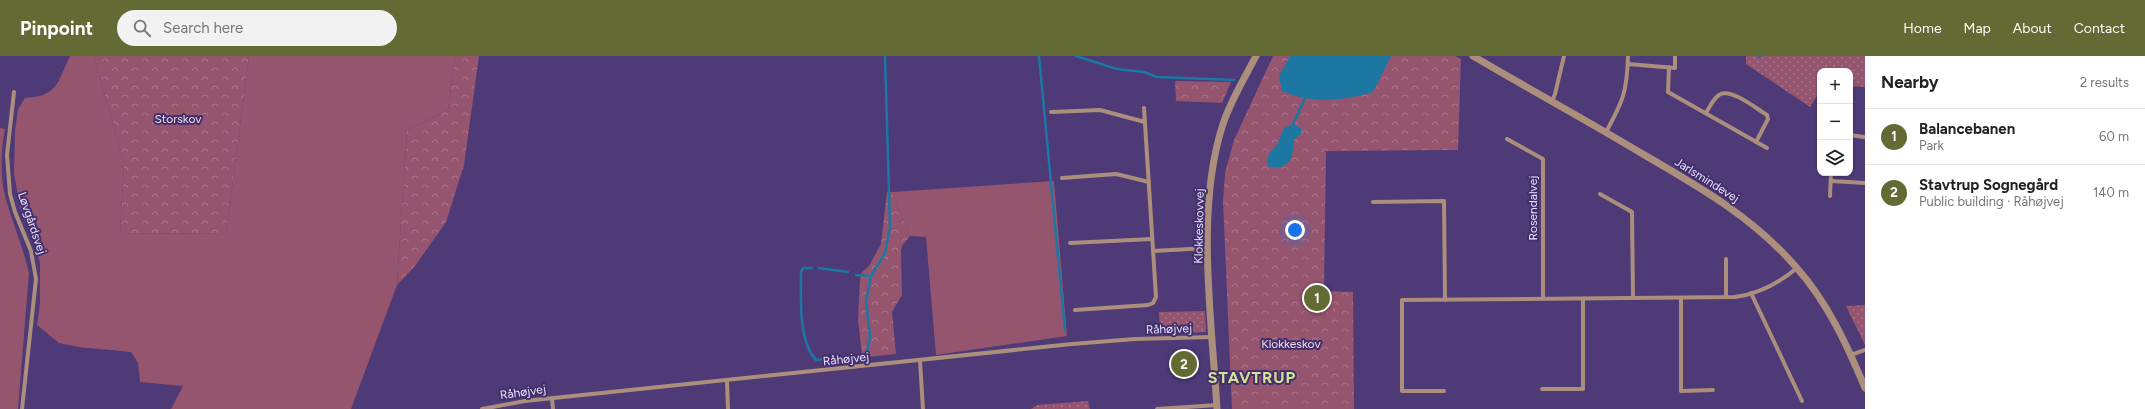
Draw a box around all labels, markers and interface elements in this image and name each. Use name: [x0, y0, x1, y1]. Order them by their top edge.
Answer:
search box: [117, 10, 397, 46]
text: Pinpoint: [20, 17, 93, 40]
icon: search: [131, 17, 153, 39]
text: Search here: [163, 19, 243, 37]
text: Home: [1903, 20, 1942, 37]
text: Map: [1964, 20, 1991, 37]
text: About: [2013, 20, 2052, 37]
text: Contact: [2074, 20, 2125, 37]
map controls: [1817, 68, 1853, 176]
button: +: [1817, 68, 1853, 104]
text: Nearby: [1881, 72, 1939, 92]
text: 2 results: [2080, 75, 2129, 90]
button: −: [1817, 104, 1853, 140]
park label: Storskov: [154, 112, 202, 126]
text: Balancebanen: [1919, 120, 2015, 138]
text: 1: [1891, 129, 1897, 144]
text: 60 m: [2099, 129, 2129, 144]
text: Park: [1919, 138, 1944, 153]
button: layers: [1817, 140, 1853, 176]
street label: Jarlsmindevej: [1672, 155, 1742, 205]
street label: Rosendalvej: [1526, 176, 1540, 241]
text: Stavtrup Sognegård: [1919, 176, 2058, 194]
text: 2: [1890, 185, 1898, 200]
text: 140 m: [2093, 185, 2129, 200]
street label: Klokkeskovvej: [1191, 188, 1207, 264]
street label: Løvgårdsvej: [15, 190, 49, 256]
text: Public building · Råhøjvej: [1919, 194, 2064, 209]
your location: [1285, 220, 1305, 240]
pin: 1: [1304, 283, 1330, 313]
street label: Råhøjvej: [1146, 321, 1192, 337]
park label: Klokkeskov: [1261, 337, 1321, 351]
pin: 2: [1171, 349, 1197, 379]
street label: Råhøjvej: [822, 350, 870, 368]
district label: STAVTRUP: [1208, 368, 1296, 387]
street label: Råhøjvej: [499, 382, 547, 402]

